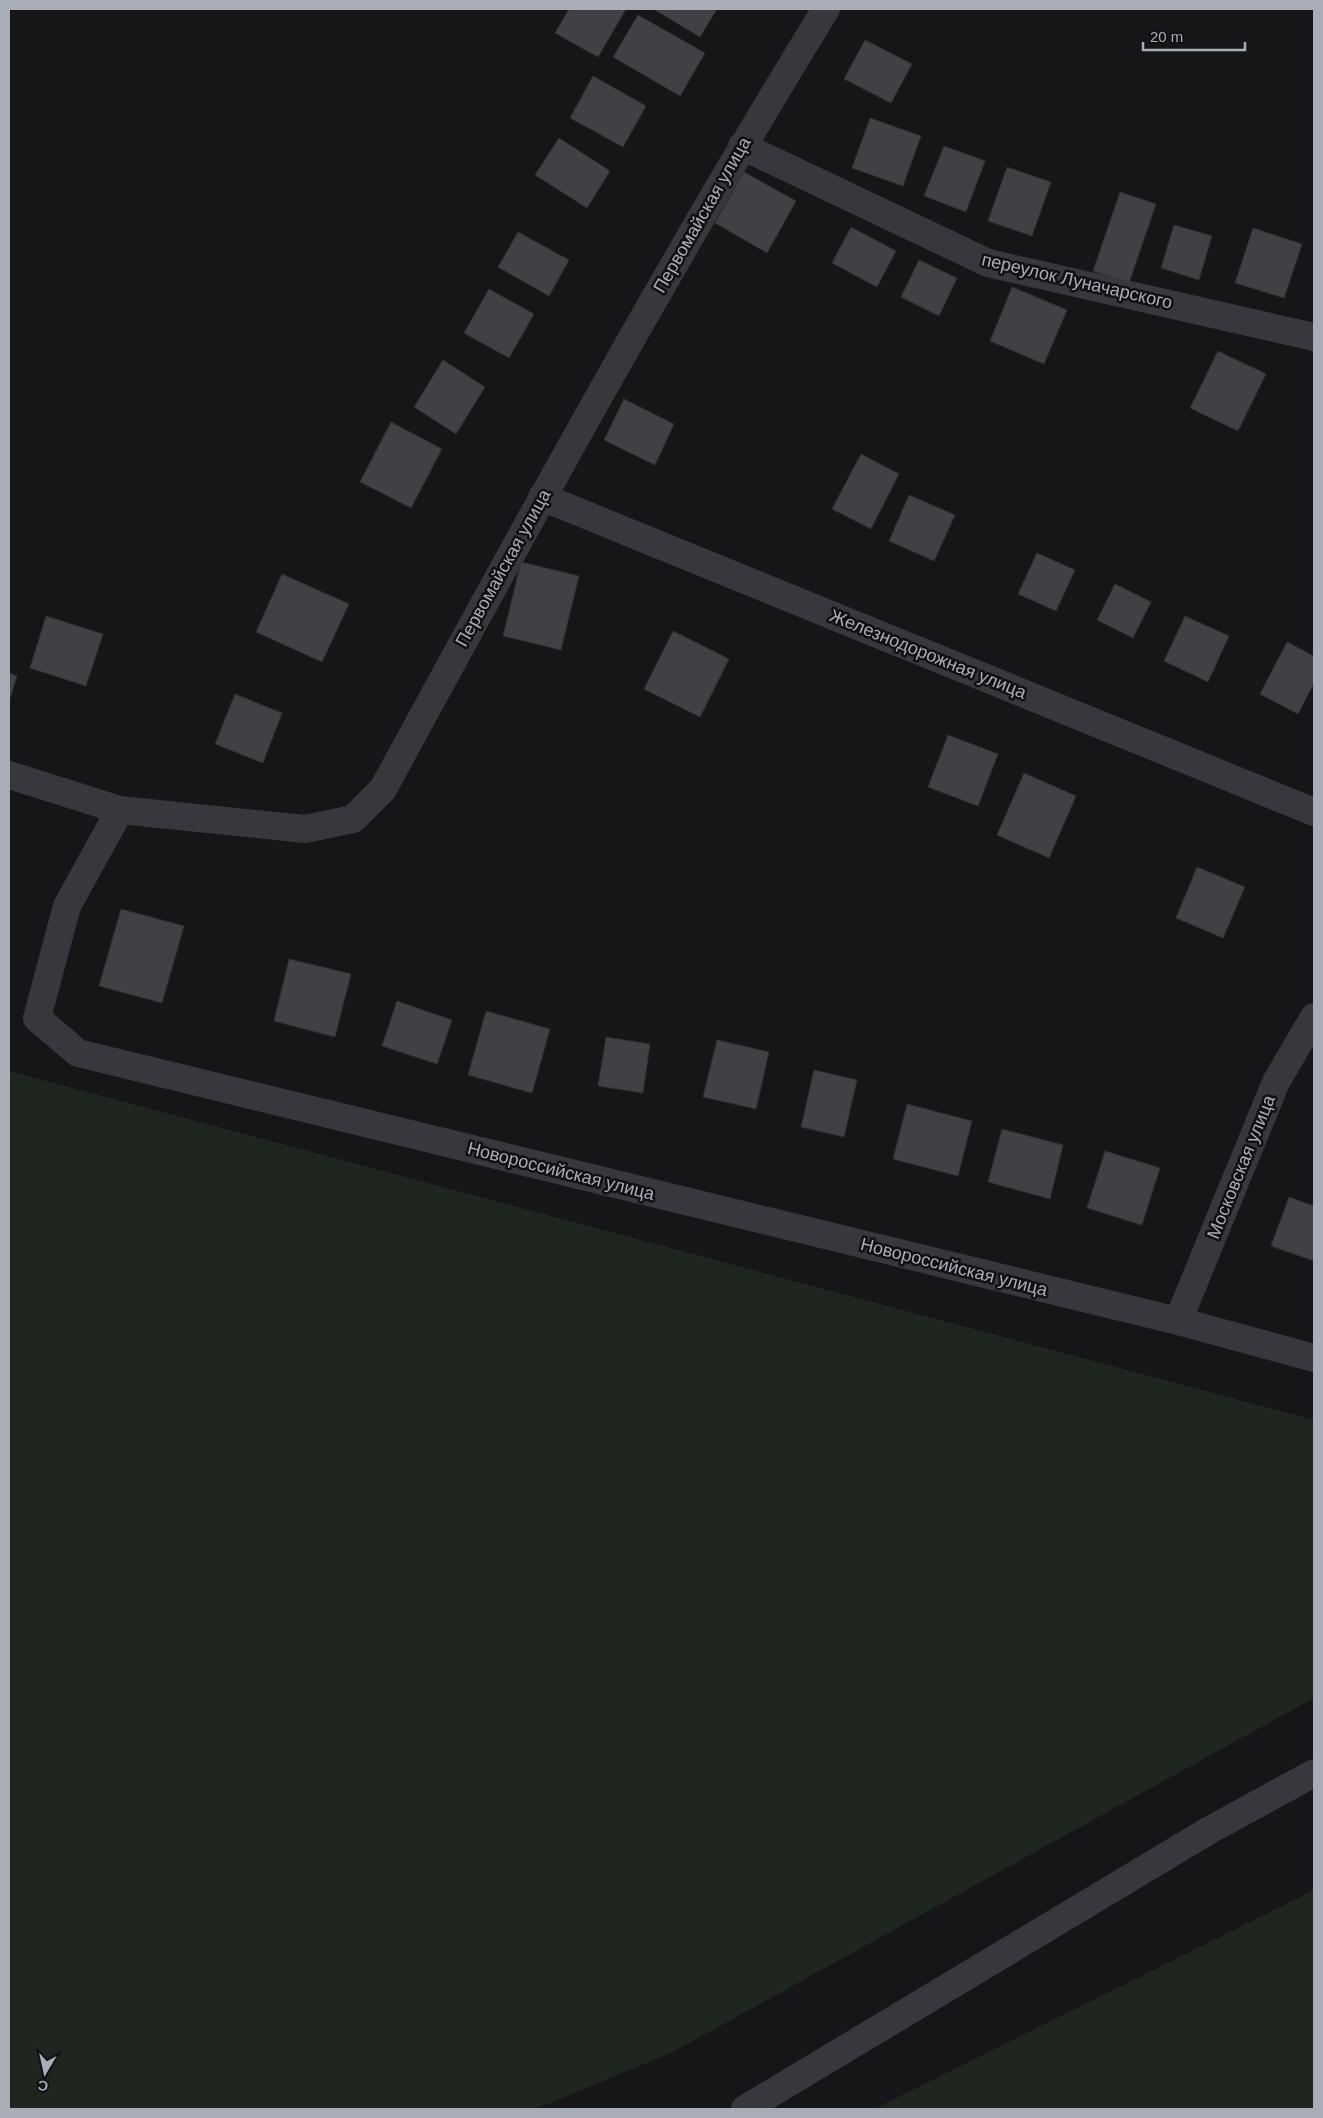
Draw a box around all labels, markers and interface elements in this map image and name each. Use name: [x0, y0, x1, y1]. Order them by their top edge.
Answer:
scale bar: [1143, 20, 1246, 52]
text: 20 m: [1150, 28, 1183, 45]
street label: Первомайская улица: [649, 133, 755, 296]
street label: переулок Луначарского: [980, 249, 1174, 313]
street label: Первомайская улица: [452, 485, 555, 650]
street label: Железнодорожная улица: [827, 605, 1030, 703]
street label: Московская улица: [1203, 1091, 1279, 1242]
street label: Новороссийская улица: [465, 1138, 658, 1204]
street label: Новороссийская улица: [858, 1234, 1051, 1300]
north arrow: [20, 2048, 70, 2098]
text: С: [37, 2077, 49, 2095]

